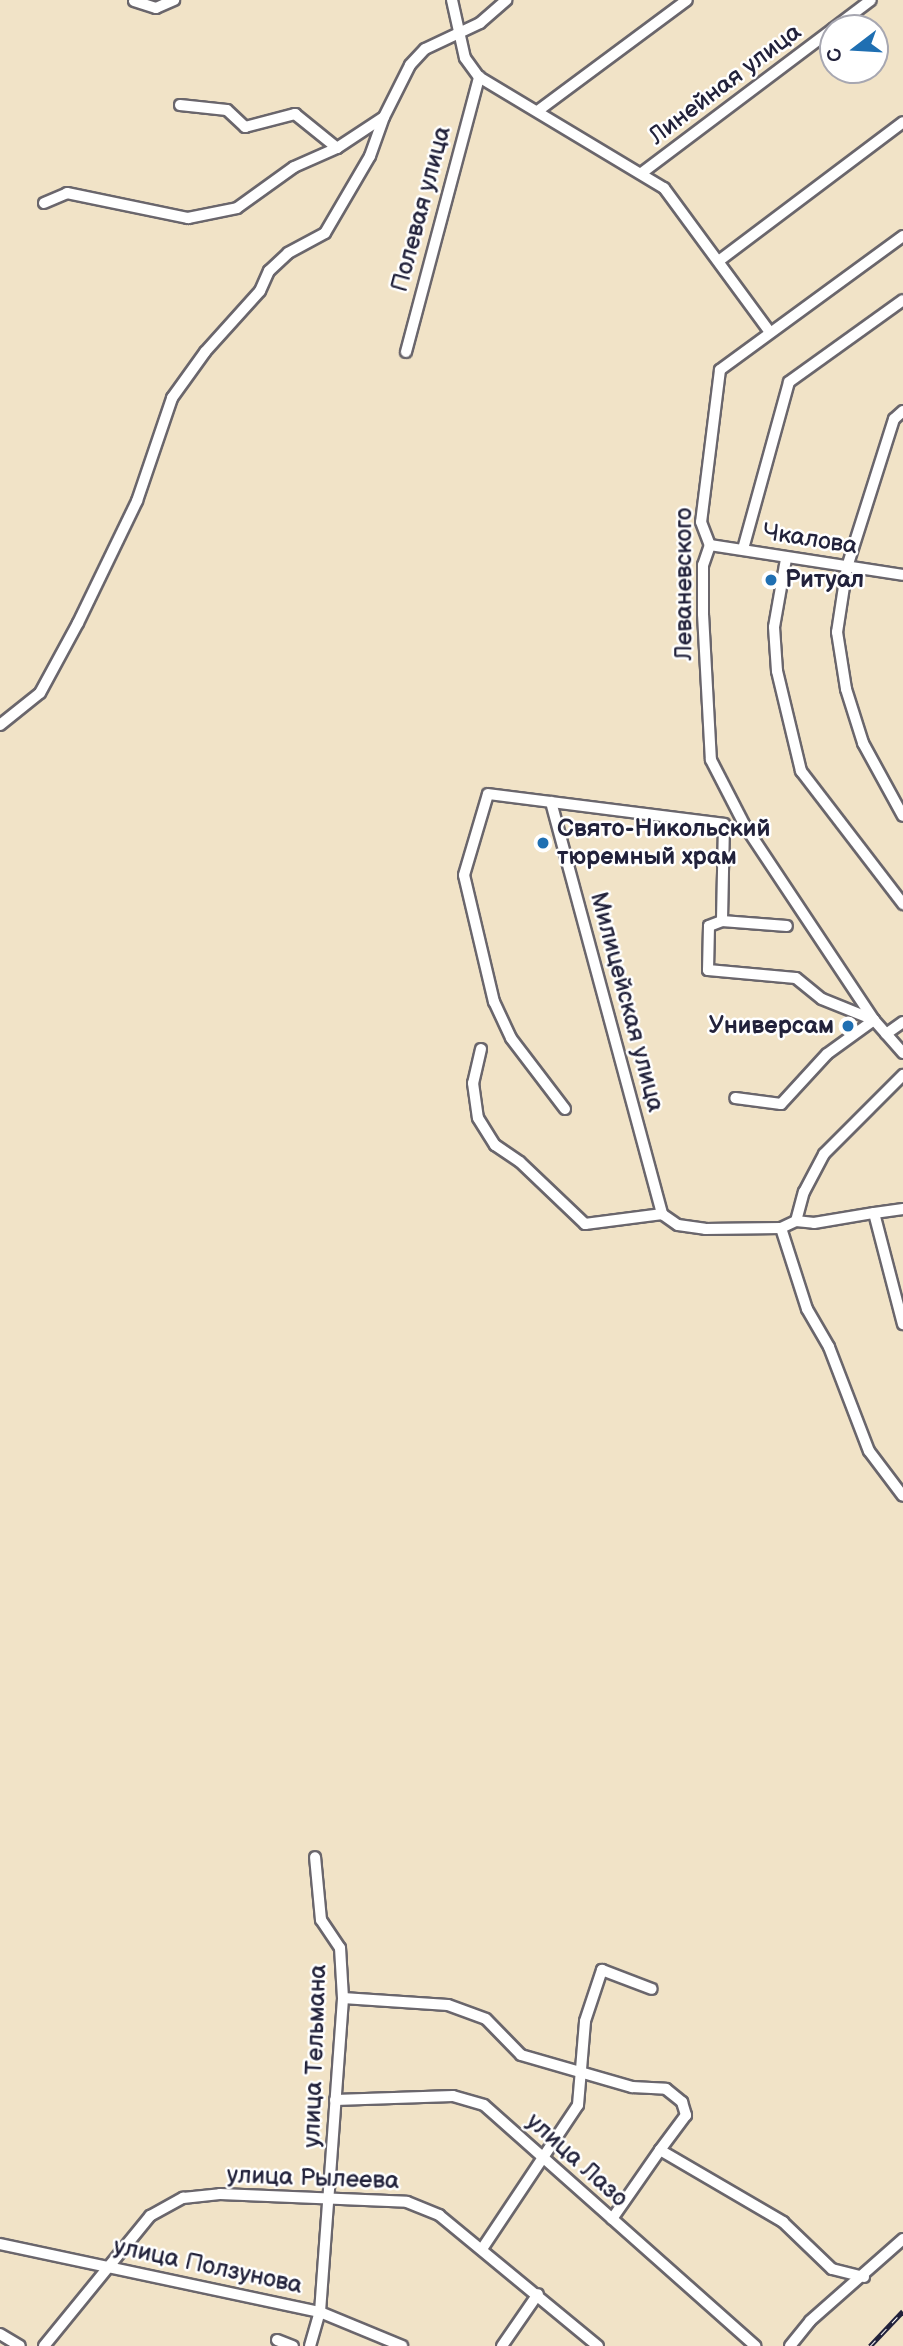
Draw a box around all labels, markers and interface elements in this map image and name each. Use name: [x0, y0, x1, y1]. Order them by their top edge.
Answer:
north arrow: [819, 14, 889, 84]
street label: Линейная улица: [643, 17, 807, 151]
text: С: [822, 45, 848, 64]
street label: Полевая улица: [385, 123, 457, 295]
street label: Леваневского: [670, 508, 698, 660]
street label: Чкалова: [761, 517, 859, 561]
place label: Ритуал: [785, 566, 864, 594]
marker: Ритуал: [763, 572, 779, 588]
place label: Свято-Никольский тюремный храм: [557, 815, 770, 871]
marker: Свято-Никольский тюремный храм: [535, 835, 551, 851]
street label: Милицейская улица: [584, 889, 670, 1115]
place label: Универсам: [709, 1012, 834, 1040]
marker: Универсам: [840, 1018, 856, 1034]
street label: улица Тельмана: [297, 1964, 333, 2148]
street label: улица Лазо: [520, 2107, 634, 2213]
street label: улица Рылеева: [226, 2161, 400, 2195]
street label: улица Ползунова: [111, 2232, 305, 2300]

